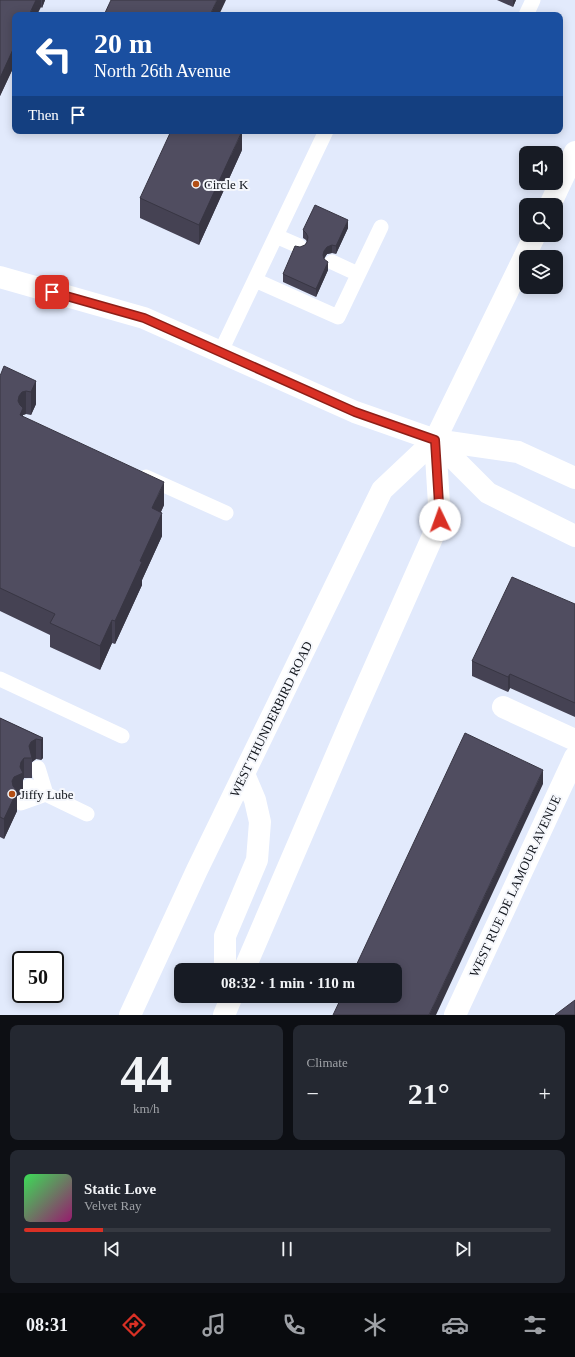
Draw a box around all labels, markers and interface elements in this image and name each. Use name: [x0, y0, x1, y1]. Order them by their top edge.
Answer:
icon: left: [28, 28, 80, 80]
text: 20 m: [94, 28, 152, 59]
text: North 26th Avenue: [94, 61, 231, 81]
icon: arrive: [67, 104, 89, 126]
text: Then: [28, 107, 59, 123]
map controls: [519, 146, 563, 294]
button: sound: [519, 146, 563, 190]
place label: Circle K: [204, 177, 249, 192]
marker: Circle K: [191, 179, 201, 189]
button: search: [519, 198, 563, 242]
button: layers: [519, 250, 563, 294]
pin: [35, 275, 69, 309]
icon: arrive: [41, 281, 63, 303]
position arrow: [419, 499, 461, 541]
street label: WEST THUNDERBIRD ROAD: [227, 639, 315, 799]
place label: Jiffy Lube: [20, 787, 74, 802]
marker: Jiffy Lube: [7, 789, 17, 799]
street label: WEST RUE DE LAMOUR AVENUE: [466, 793, 564, 979]
speed limit sign: 50: [12, 951, 64, 1003]
text: 08:32 · 1 min · 110 m: [221, 975, 355, 991]
text: 44: [120, 1046, 172, 1103]
text: Climate: [307, 1055, 348, 1070]
text: 21°: [408, 1077, 450, 1110]
text: −: [307, 1081, 319, 1106]
text: +: [539, 1081, 551, 1106]
text: km/h: [133, 1101, 160, 1116]
text: Static Love: [84, 1181, 156, 1197]
text: Velvet Ray: [84, 1198, 141, 1213]
icon: previous: [101, 1238, 123, 1260]
icon: pause: [276, 1238, 298, 1260]
icon: next: [452, 1238, 474, 1260]
icon: directions: [120, 1311, 148, 1339]
icon: music: [200, 1311, 228, 1339]
icon: phone: [280, 1311, 308, 1339]
icon: climate: [361, 1311, 389, 1339]
icon: car: [441, 1311, 469, 1339]
icon: filters: [521, 1311, 549, 1339]
text: 08:31: [26, 1315, 68, 1335]

